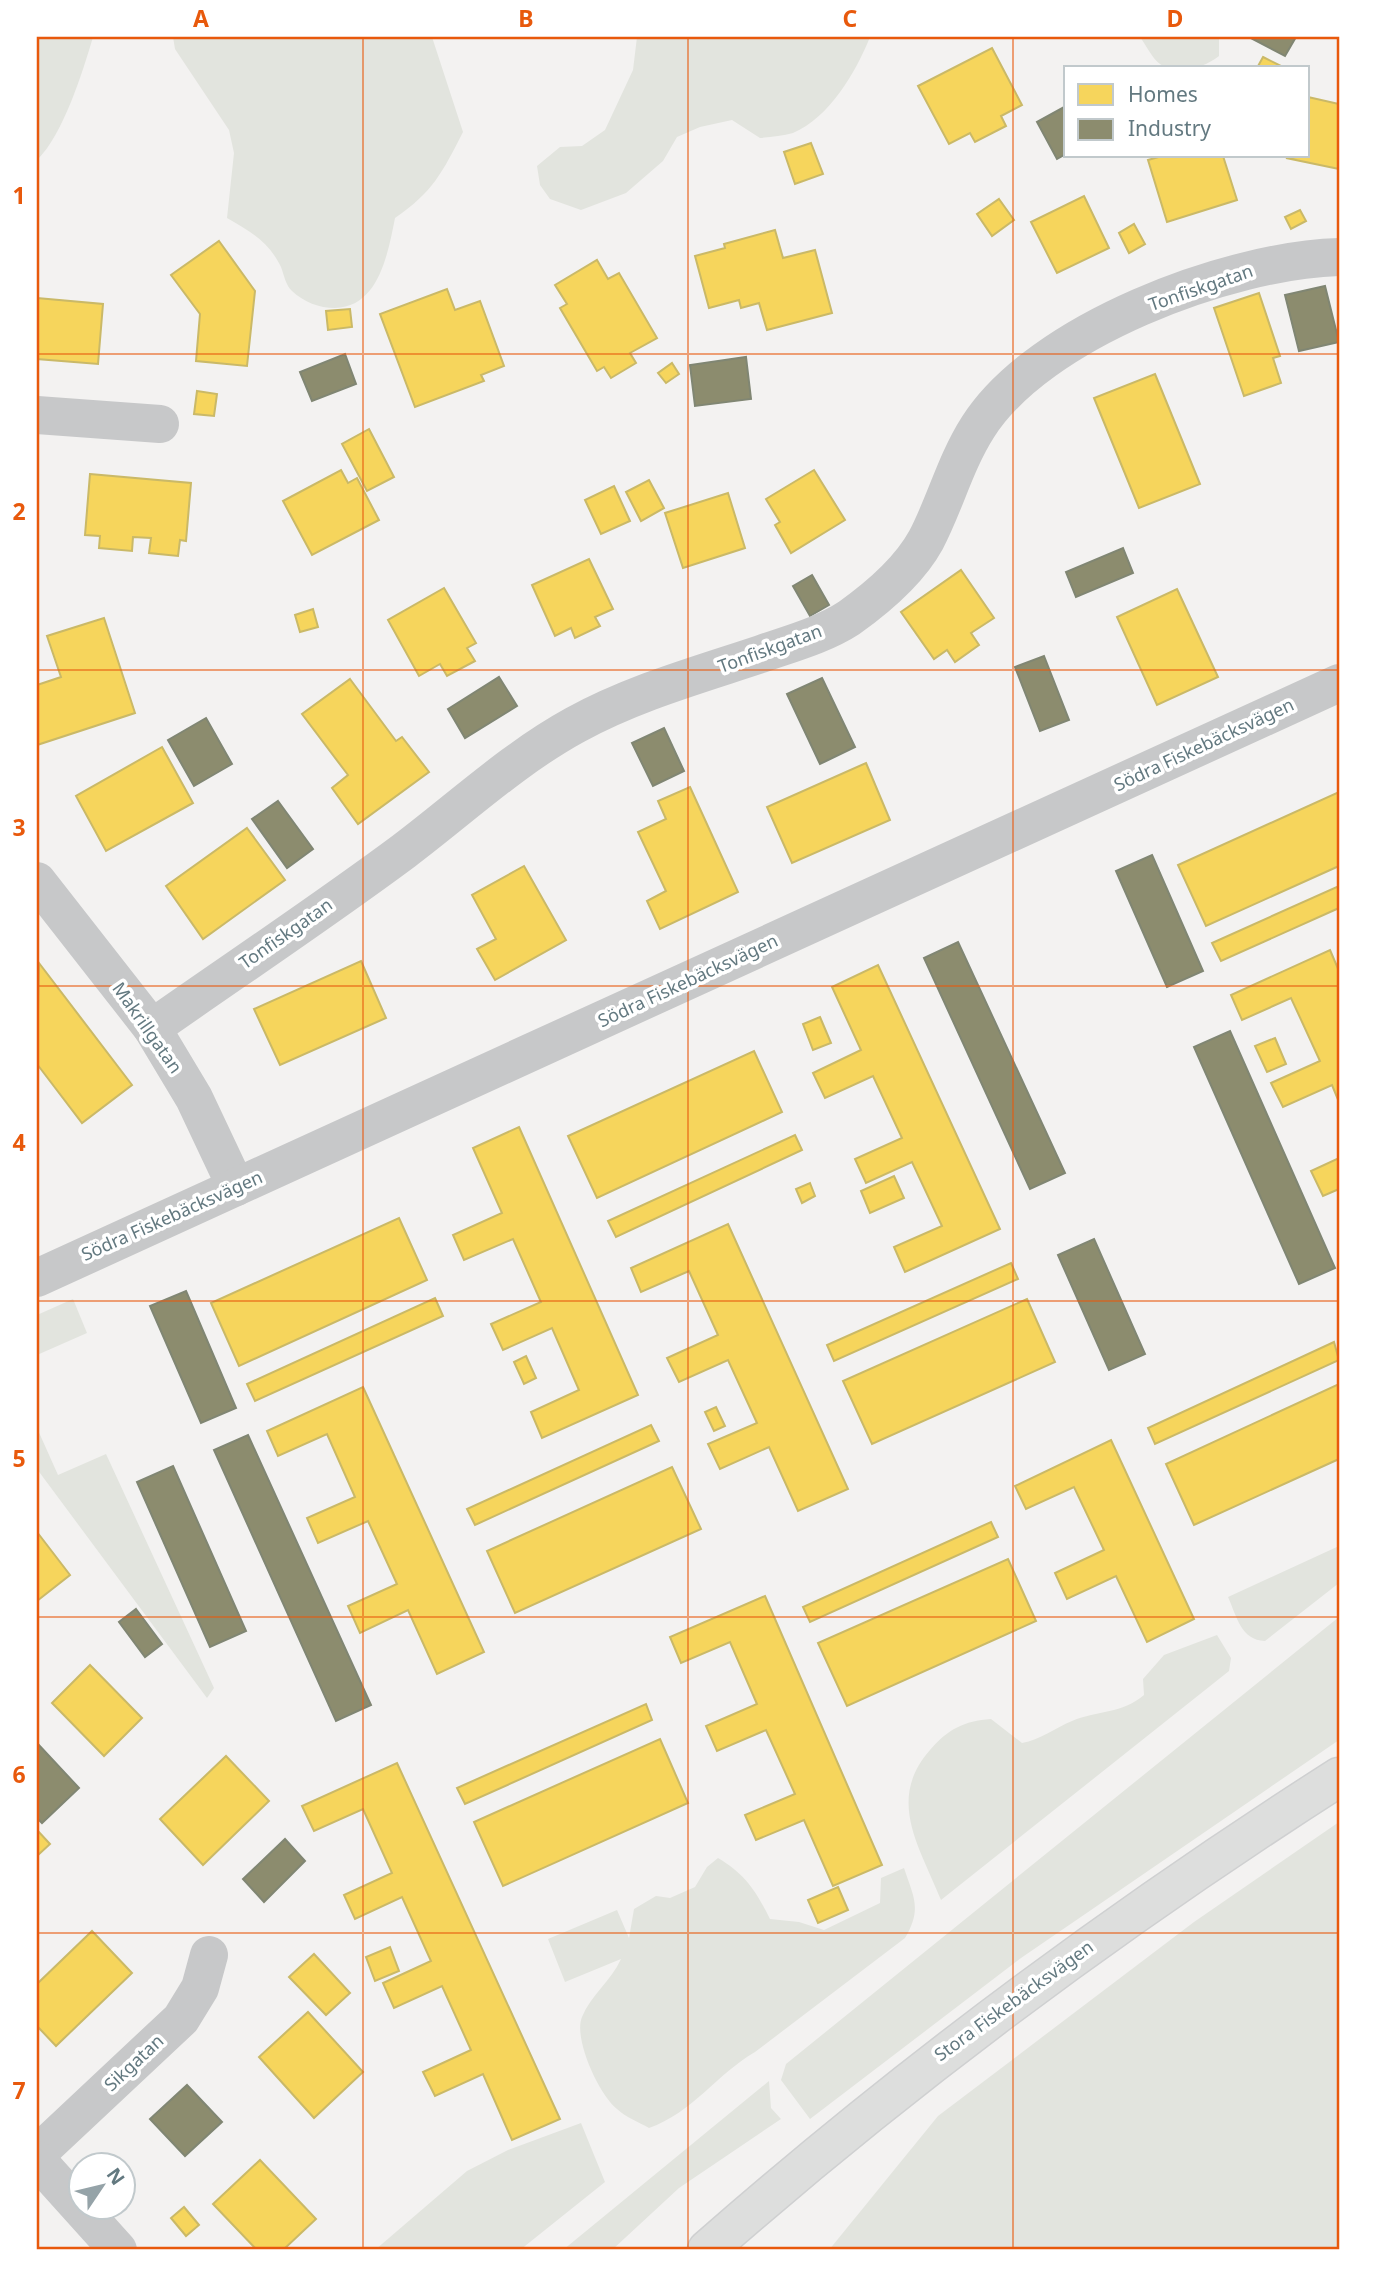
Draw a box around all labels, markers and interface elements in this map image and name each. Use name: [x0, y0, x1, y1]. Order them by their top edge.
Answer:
text: A: [193, 2, 209, 34]
text: B: [518, 2, 534, 34]
text: C: [843, 2, 858, 34]
text: D: [1167, 2, 1183, 34]
legend: [1064, 66, 1310, 158]
text: Homes: [1128, 80, 1198, 108]
text: Industry: [1128, 114, 1211, 142]
text: 1: [12, 179, 26, 211]
street label: Tonfiskgatan: [1145, 258, 1256, 316]
text: 2: [12, 495, 26, 527]
street label: Tonfiskgatan: [714, 618, 825, 678]
street label: Södra Fiskebäcksvägen: [1110, 692, 1297, 796]
text: 3: [12, 811, 26, 843]
street label: Tonfiskgatan: [234, 892, 337, 974]
street label: Södra Fiskebäcksvägen: [594, 928, 781, 1032]
street label: Makrillgatan: [108, 977, 188, 1078]
text: 4: [12, 1126, 26, 1158]
street label: Södra Fiskebäcksvägen: [77, 1164, 266, 1266]
text: 5: [12, 1442, 26, 1474]
text: 6: [12, 1758, 26, 1790]
street label: Stora Fiskebäcksvägen: [929, 1934, 1098, 2066]
street label: Sikgatan: [98, 2029, 168, 2096]
text: 7: [12, 2074, 26, 2106]
north arrow: [66, 2150, 136, 2220]
text: N: [101, 2162, 131, 2190]

